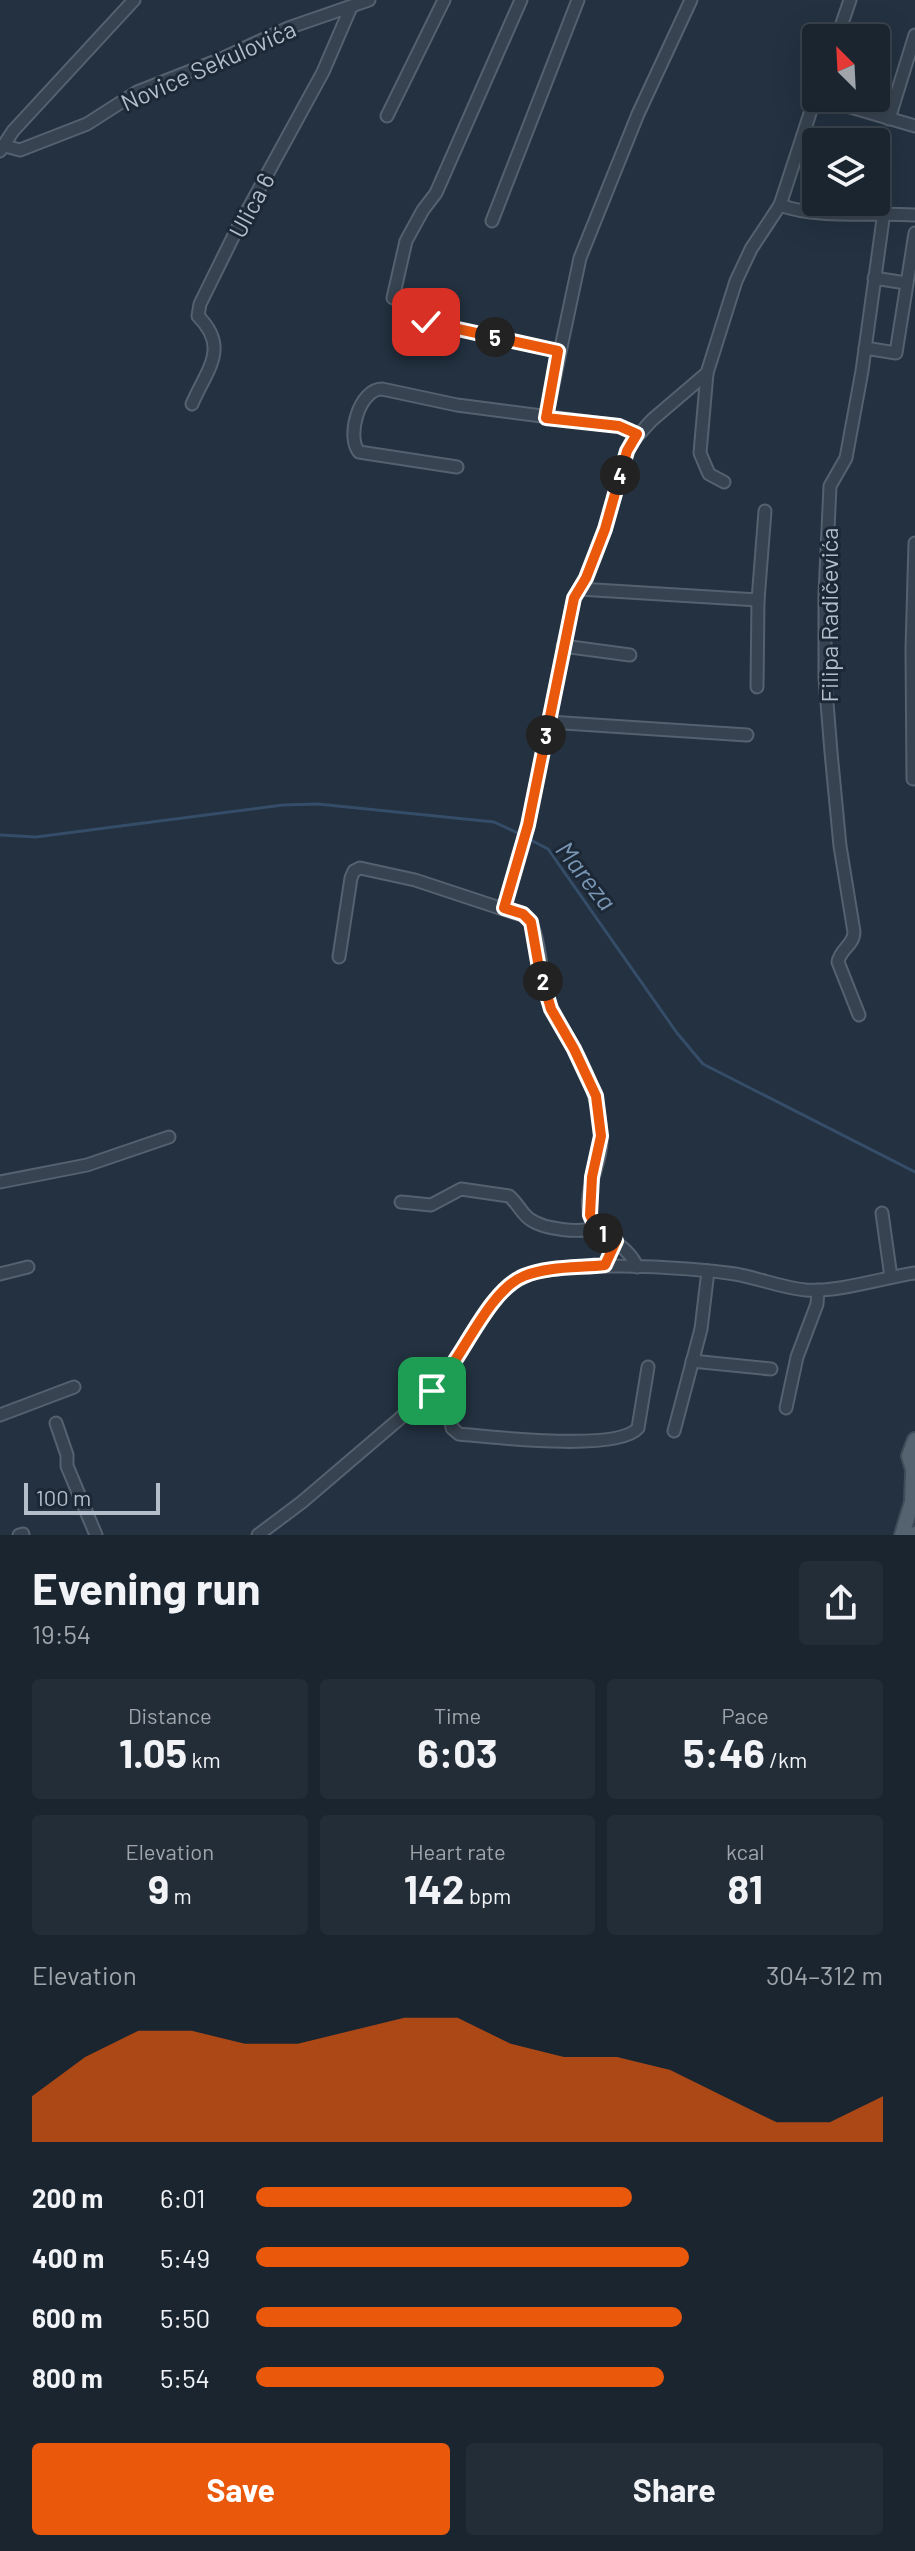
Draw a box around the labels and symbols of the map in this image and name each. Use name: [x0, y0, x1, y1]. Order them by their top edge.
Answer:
street label: Novice Sekulovića: [116, 13, 300, 117]
north arrow: [802, 24, 890, 112]
street label: Ulica 6: [222, 168, 280, 242]
pin: [392, 288, 460, 356]
pin: 5: [475, 317, 515, 357]
pin: 4: [600, 455, 640, 495]
street label: Filipa Radičevića: [814, 527, 843, 703]
pin: 3: [526, 715, 566, 755]
water label: Mareza: [550, 834, 624, 916]
pin: 2: [523, 961, 563, 1001]
pin: 1: [583, 1213, 623, 1253]
pin: [398, 1357, 466, 1425]
scale bar: [24, 1479, 160, 1515]

